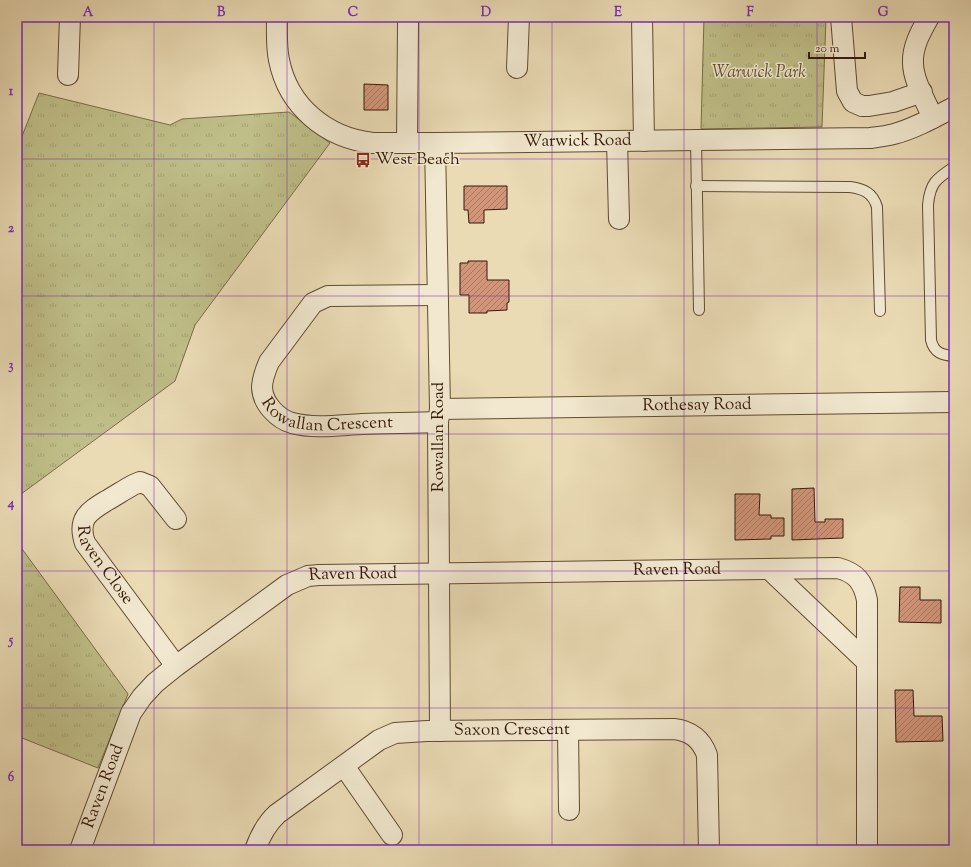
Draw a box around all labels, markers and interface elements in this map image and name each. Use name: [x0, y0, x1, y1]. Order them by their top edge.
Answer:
text: A: [83, 4, 94, 22]
text: B: [217, 4, 226, 22]
text: C: [348, 4, 358, 22]
text: D: [481, 4, 491, 22]
text: E: [614, 4, 622, 22]
text: F: [746, 4, 754, 22]
text: G: [878, 4, 889, 22]
scale bar: [809, 34, 865, 60]
text: 20 m: [815, 40, 840, 58]
park label: Warwick Park: [712, 61, 806, 85]
text: 1: [9, 83, 14, 101]
street label: Warwick Road: [523, 129, 632, 154]
place label: West Beach: [375, 148, 460, 172]
bus stop icon: West Beach: [354, 151, 372, 169]
text: 2: [8, 220, 15, 238]
text: 3: [8, 357, 14, 375]
street label: Rowallan Road: [427, 381, 451, 492]
street label: Rowallan Crescent: [255, 393, 393, 438]
street label: Rothesay Road: [642, 393, 752, 418]
text: 4: [7, 495, 15, 513]
street label: Raven Close: [70, 524, 139, 610]
street label: Raven Road: [633, 558, 722, 583]
street label: Raven Road: [308, 562, 398, 588]
text: 5: [8, 632, 14, 650]
street label: Saxon Crescent: [454, 718, 570, 743]
street label: Raven Road: [77, 740, 130, 832]
text: 6: [8, 769, 15, 787]

